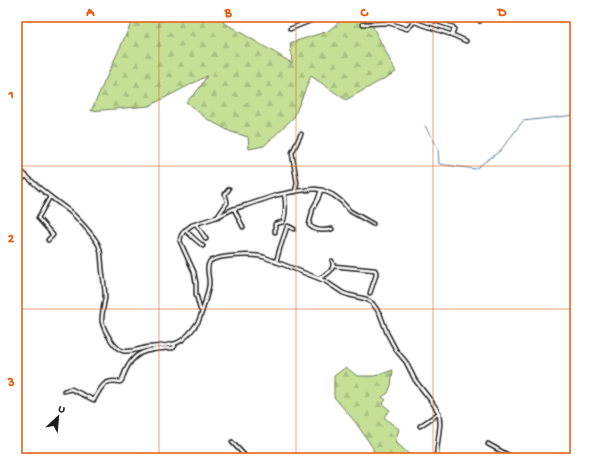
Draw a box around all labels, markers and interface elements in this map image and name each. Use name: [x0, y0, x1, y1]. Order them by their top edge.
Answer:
text: A: [85, 6, 95, 21]
text: B: [224, 6, 233, 21]
text: C: [359, 6, 369, 21]
text: D: [497, 6, 507, 21]
text: 1: [7, 88, 14, 103]
text: 2: [8, 232, 15, 247]
text: 3: [7, 376, 15, 391]
north arrow: [38, 397, 78, 437]
text: U: [56, 403, 68, 417]

